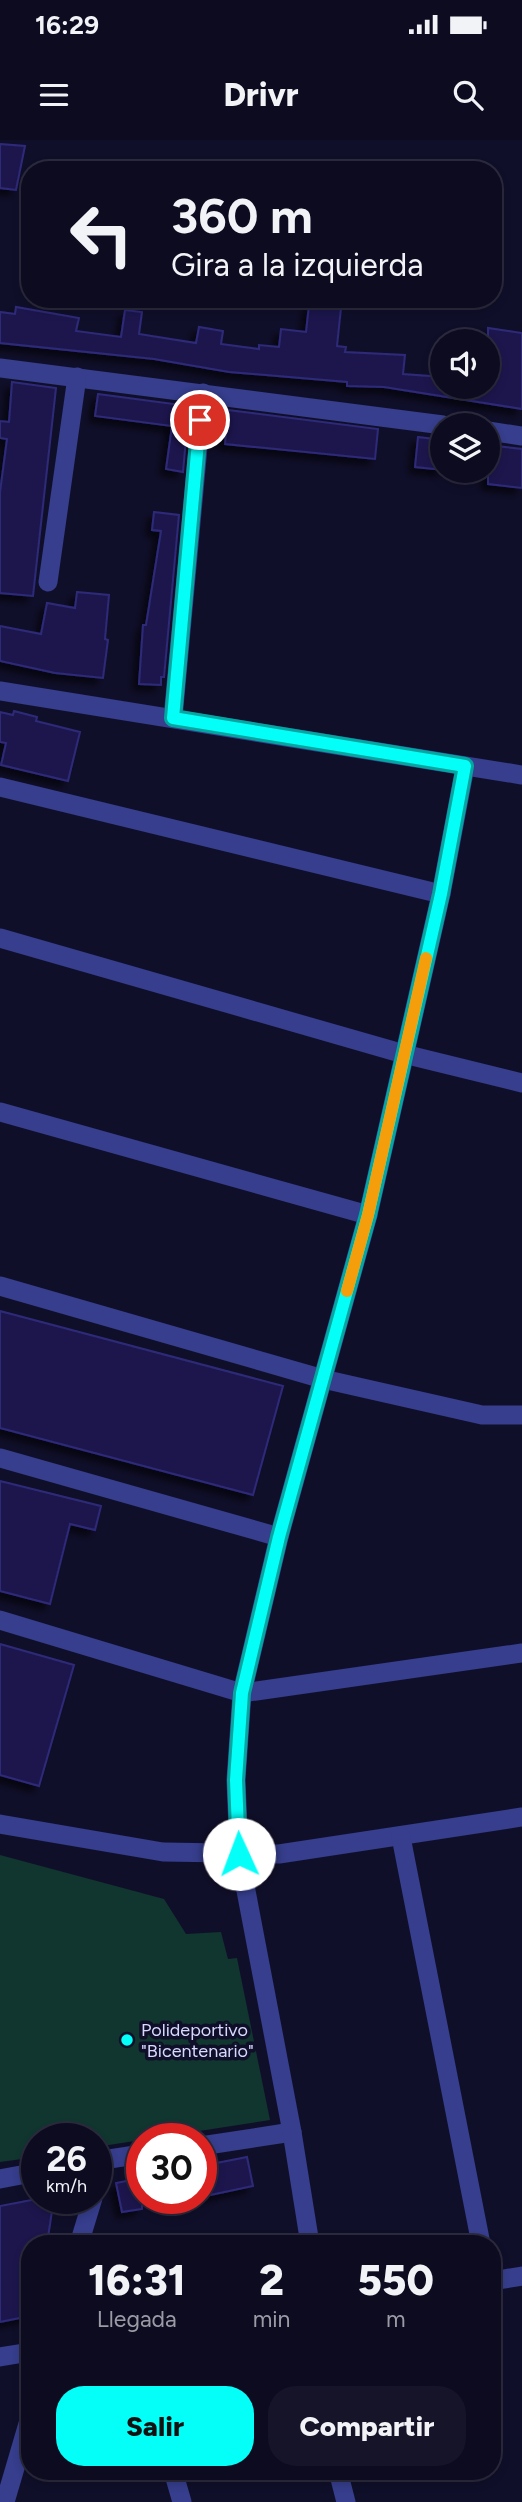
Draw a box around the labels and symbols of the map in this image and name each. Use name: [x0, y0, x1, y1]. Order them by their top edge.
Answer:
pin: [170, 390, 230, 450]
position arrow: [202, 1817, 276, 1891]
place label: Polideportivo "Bicentenario": [141, 2019, 254, 2062]
marker: Polideportivo "Bicentenario": [119, 2032, 135, 2048]
speed limit sign: 30: [126, 2123, 217, 2214]

